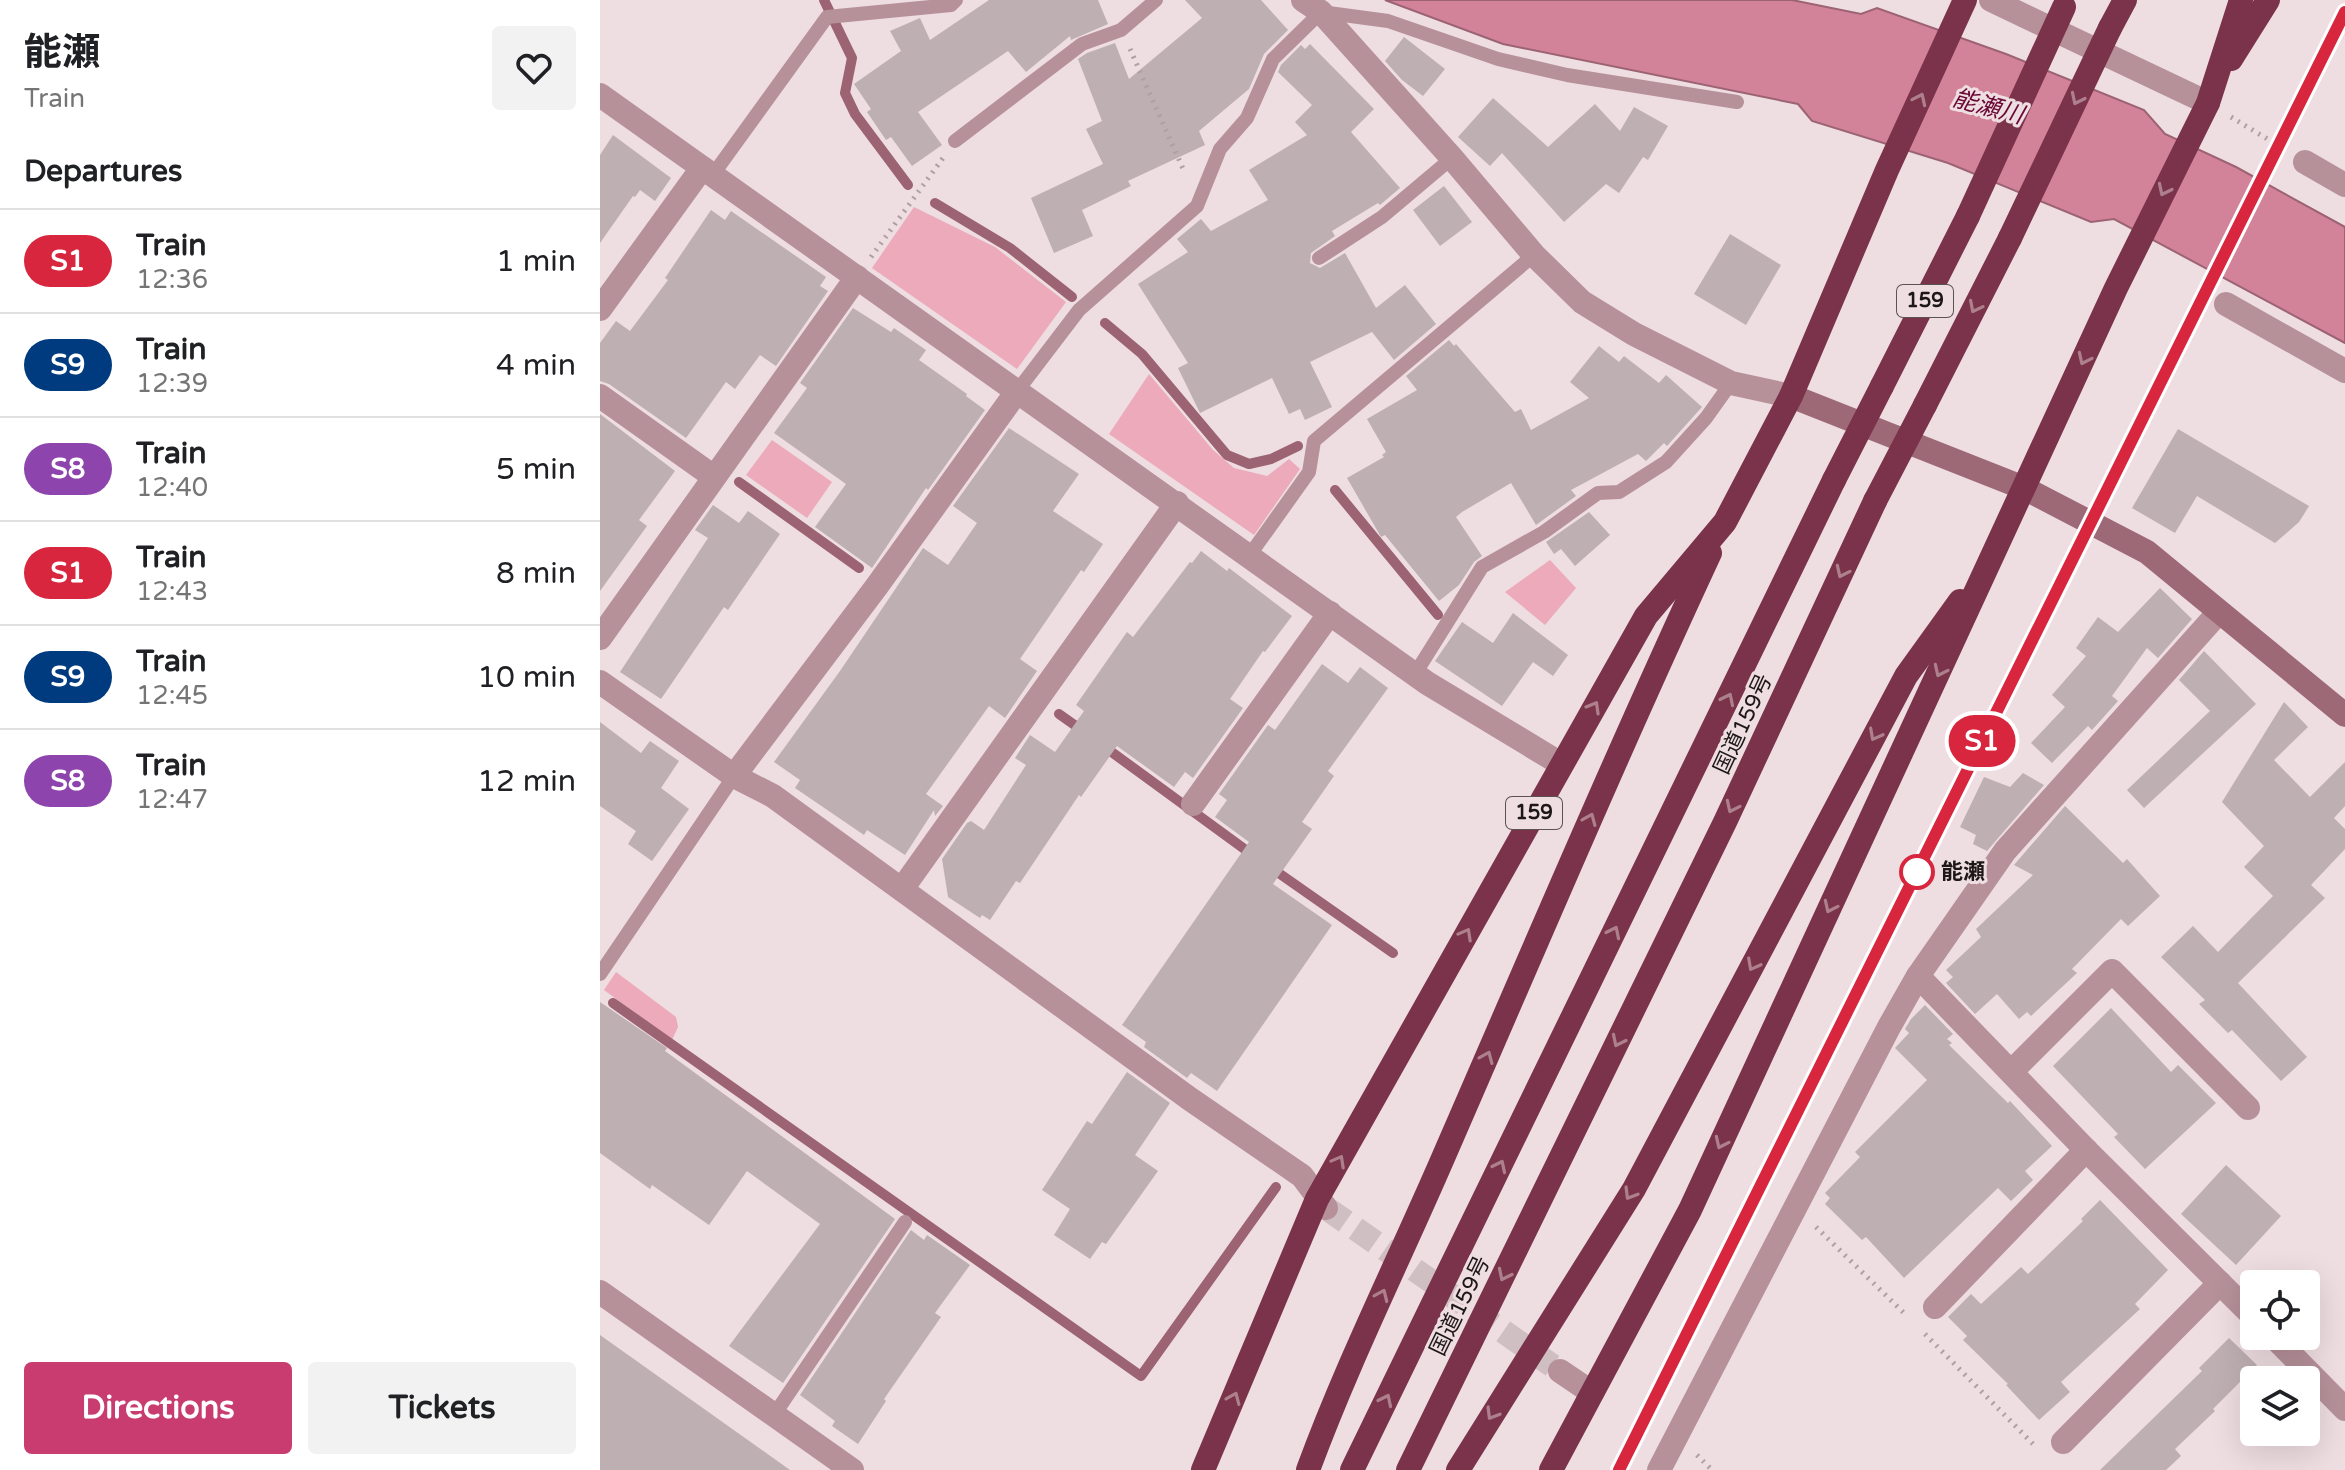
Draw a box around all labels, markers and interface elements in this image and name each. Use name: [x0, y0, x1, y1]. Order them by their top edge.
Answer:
button: heart: [492, 26, 576, 110]
text: 能瀬: [24, 30, 100, 76]
text: Train: [24, 83, 85, 114]
water label: 能瀬川: [1949, 84, 2029, 131]
one-way arrow: [2071, 90, 2087, 105]
one-way arrow: [1910, 93, 1926, 107]
text: Departures: [24, 153, 182, 190]
one-way arrow: [2159, 182, 2174, 197]
text: Train: [136, 227, 207, 264]
text: 1 min: [496, 243, 576, 280]
text: S1: [51, 244, 85, 278]
text: 12:36: [136, 264, 208, 295]
road number: 159: [1897, 285, 1953, 317]
one-way arrow: [1969, 299, 1984, 314]
text: Train: [136, 331, 207, 368]
text: 4 min: [496, 347, 576, 384]
text: S9: [51, 348, 85, 382]
one-way arrow: [2077, 351, 2093, 365]
text: 12:39: [136, 368, 208, 399]
text: Train: [136, 435, 207, 472]
text: 5 min: [496, 451, 576, 488]
text: S8: [51, 452, 85, 486]
text: 12:40: [136, 472, 208, 503]
text: Train: [136, 539, 207, 576]
text: 8 min: [496, 555, 576, 592]
text: S1: [51, 556, 85, 590]
one-way arrow: [1836, 563, 1852, 578]
text: 12:43: [136, 576, 208, 607]
text: Train: [136, 643, 207, 680]
text: 10 min: [477, 659, 576, 696]
text: S9: [51, 660, 85, 694]
one-way arrow: [1934, 663, 1950, 678]
street label: 国道159号: [1709, 670, 1777, 778]
text: 12:45: [136, 680, 208, 711]
one-way arrow: [1718, 692, 1734, 707]
one-way arrow: [1584, 702, 1600, 716]
line badge: S1: [1946, 715, 2018, 767]
text: S1: [1965, 724, 1999, 758]
one-way arrow: [1869, 727, 1884, 742]
text: Train: [136, 747, 207, 784]
text: 12 min: [477, 763, 576, 800]
text: S8: [51, 764, 85, 798]
text: 12:47: [136, 784, 208, 815]
road number: 159: [1506, 797, 1562, 829]
one-way arrow: [1726, 799, 1742, 814]
one-way arrow: [1581, 813, 1597, 827]
marker: 能瀬: [1900, 855, 1934, 889]
place label: 能瀬: [1941, 859, 1985, 885]
one-way arrow: [1824, 899, 1840, 914]
one-way arrow: [1604, 926, 1620, 941]
one-way arrow: [1456, 928, 1472, 943]
one-way arrow: [1747, 957, 1762, 971]
one-way arrow: [1612, 1033, 1628, 1047]
one-way arrow: [1477, 1051, 1493, 1065]
one-way arrow: [1715, 1135, 1731, 1149]
one-way arrow: [1329, 1155, 1345, 1169]
one-way arrow: [1490, 1160, 1506, 1175]
one-way arrow: [1624, 1185, 1640, 1200]
street label: 国道159号: [1425, 1252, 1495, 1360]
one-way arrow: [1498, 1266, 1514, 1281]
map controls: [2240, 1270, 2320, 1446]
button: locate: [2240, 1270, 2320, 1350]
one-way arrow: [1373, 1289, 1389, 1304]
button: Directions: [24, 1362, 292, 1454]
button: Tickets: [308, 1362, 576, 1454]
button: layers: [2240, 1366, 2320, 1446]
one-way arrow: [1224, 1392, 1240, 1406]
one-way arrow: [1377, 1393, 1392, 1408]
one-way arrow: [1486, 1405, 1501, 1420]

